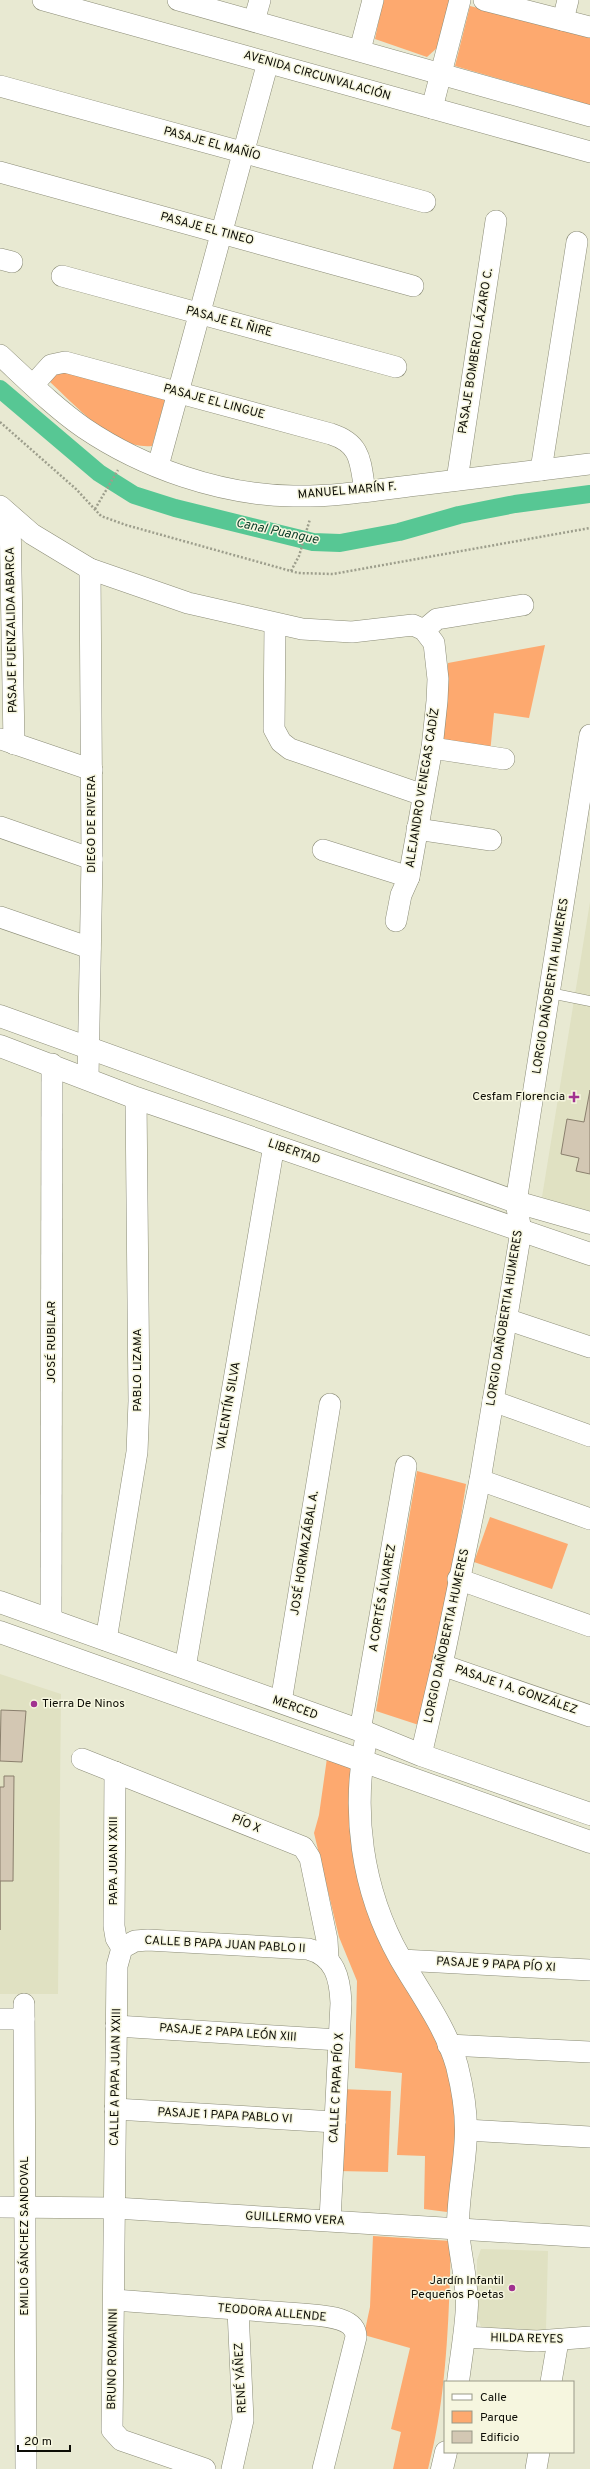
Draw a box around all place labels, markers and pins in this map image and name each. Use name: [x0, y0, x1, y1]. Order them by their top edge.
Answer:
place label: Cesfam Florencia: [472, 1089, 565, 1105]
marker: Cesfam Florencia: [568, 1091, 580, 1103]
place label: Tierra De Ninos: [42, 1696, 125, 1712]
marker: Tierra De Ninos: [29, 1699, 39, 1709]
place label: Jardín Infantil Pequeños Poetas: [411, 2273, 504, 2303]
marker: Jardín Infantil Pequeños Poetas: [507, 2283, 517, 2293]

